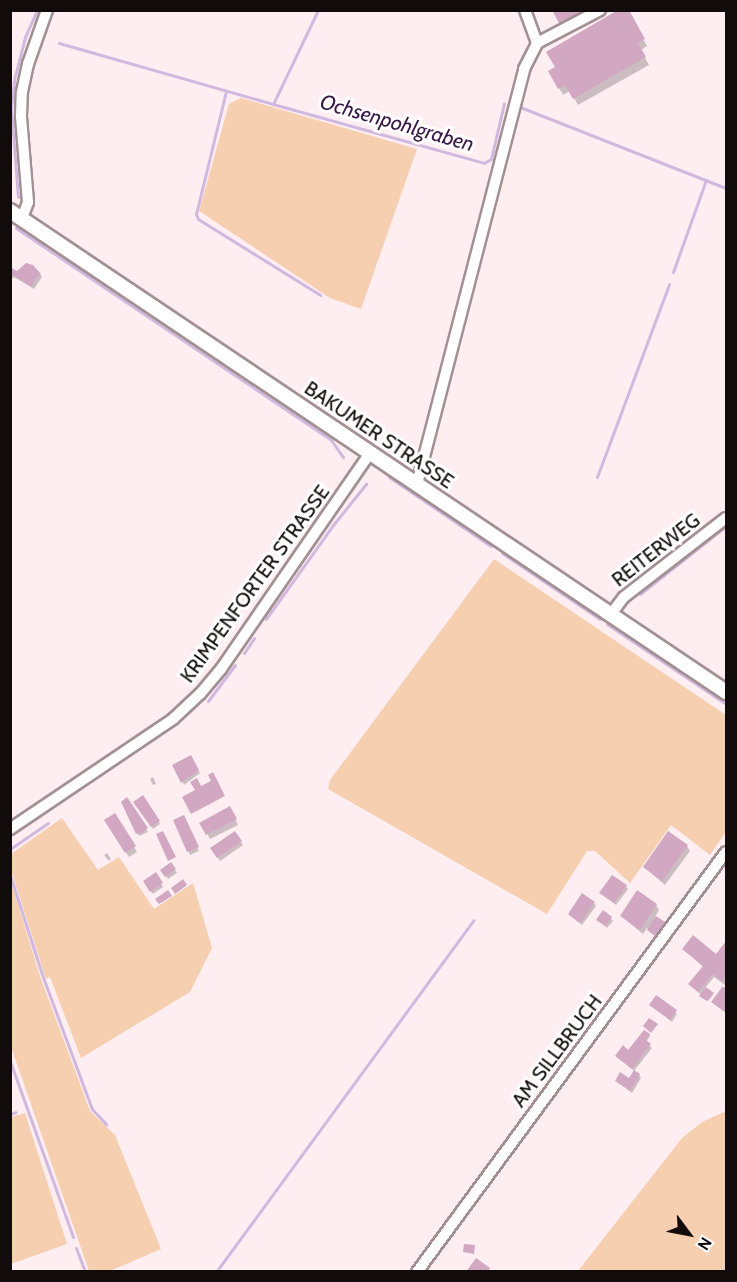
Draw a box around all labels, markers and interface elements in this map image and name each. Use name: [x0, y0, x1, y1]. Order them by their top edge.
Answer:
water label: Ochsenpohlgraben: [317, 89, 477, 157]
street label: BAKUMER STRASSE: [300, 376, 458, 494]
street label: KRIMPENFORTER STRASSE: [175, 481, 335, 687]
street label: REITERWEG: [607, 508, 705, 592]
street label: AM SILLBRUCH: [507, 990, 607, 1112]
north arrow: [659, 1204, 719, 1264]
text: N: [694, 1234, 716, 1254]

